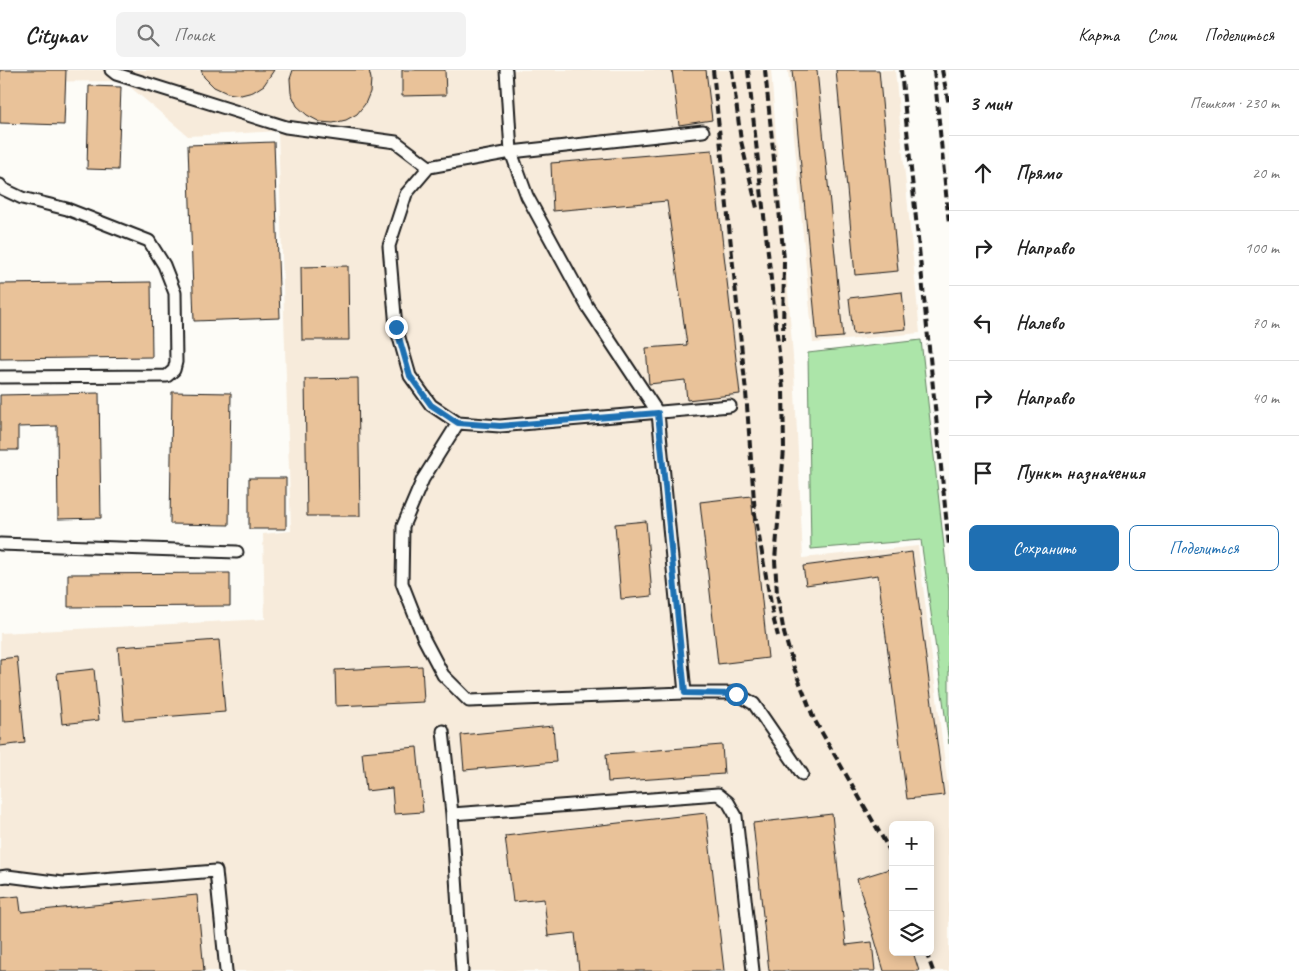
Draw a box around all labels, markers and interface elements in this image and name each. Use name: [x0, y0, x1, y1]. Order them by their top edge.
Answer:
search box: [116, 12, 466, 57]
text: Citynav: [25, 20, 86, 50]
icon: search: [134, 21, 162, 49]
text: Поиск: [174, 23, 214, 47]
text: Карта: [1078, 24, 1119, 46]
text: Слои: [1147, 24, 1176, 46]
text: Поделиться: [1204, 24, 1274, 46]
text: 3 мин: [969, 90, 1012, 116]
text: Пешком · 230 m: [1190, 93, 1279, 113]
icon: ahead: [969, 159, 997, 187]
text: Прямо: [1016, 161, 1061, 185]
text: 20 m: [1252, 163, 1279, 183]
icon: right: [969, 234, 997, 262]
text: Направо: [1016, 236, 1074, 260]
text: 100 m: [1245, 238, 1279, 258]
icon: left: [969, 309, 997, 337]
text: Налево: [1016, 311, 1064, 335]
text: 70 m: [1252, 313, 1279, 333]
route end: [385, 316, 408, 339]
icon: right: [969, 384, 997, 412]
text: Направо: [1016, 386, 1074, 410]
text: 40 m: [1252, 388, 1279, 408]
icon: arrive: [969, 459, 997, 487]
text: Пункт назначения: [1016, 461, 1145, 485]
button: Сохранить: [969, 525, 1119, 571]
button: Поделиться: [1129, 525, 1279, 571]
route start: [725, 683, 748, 706]
map controls: [889, 821, 934, 956]
button: +: [889, 821, 934, 866]
button: −: [889, 866, 934, 911]
button: layers: [889, 911, 934, 956]

